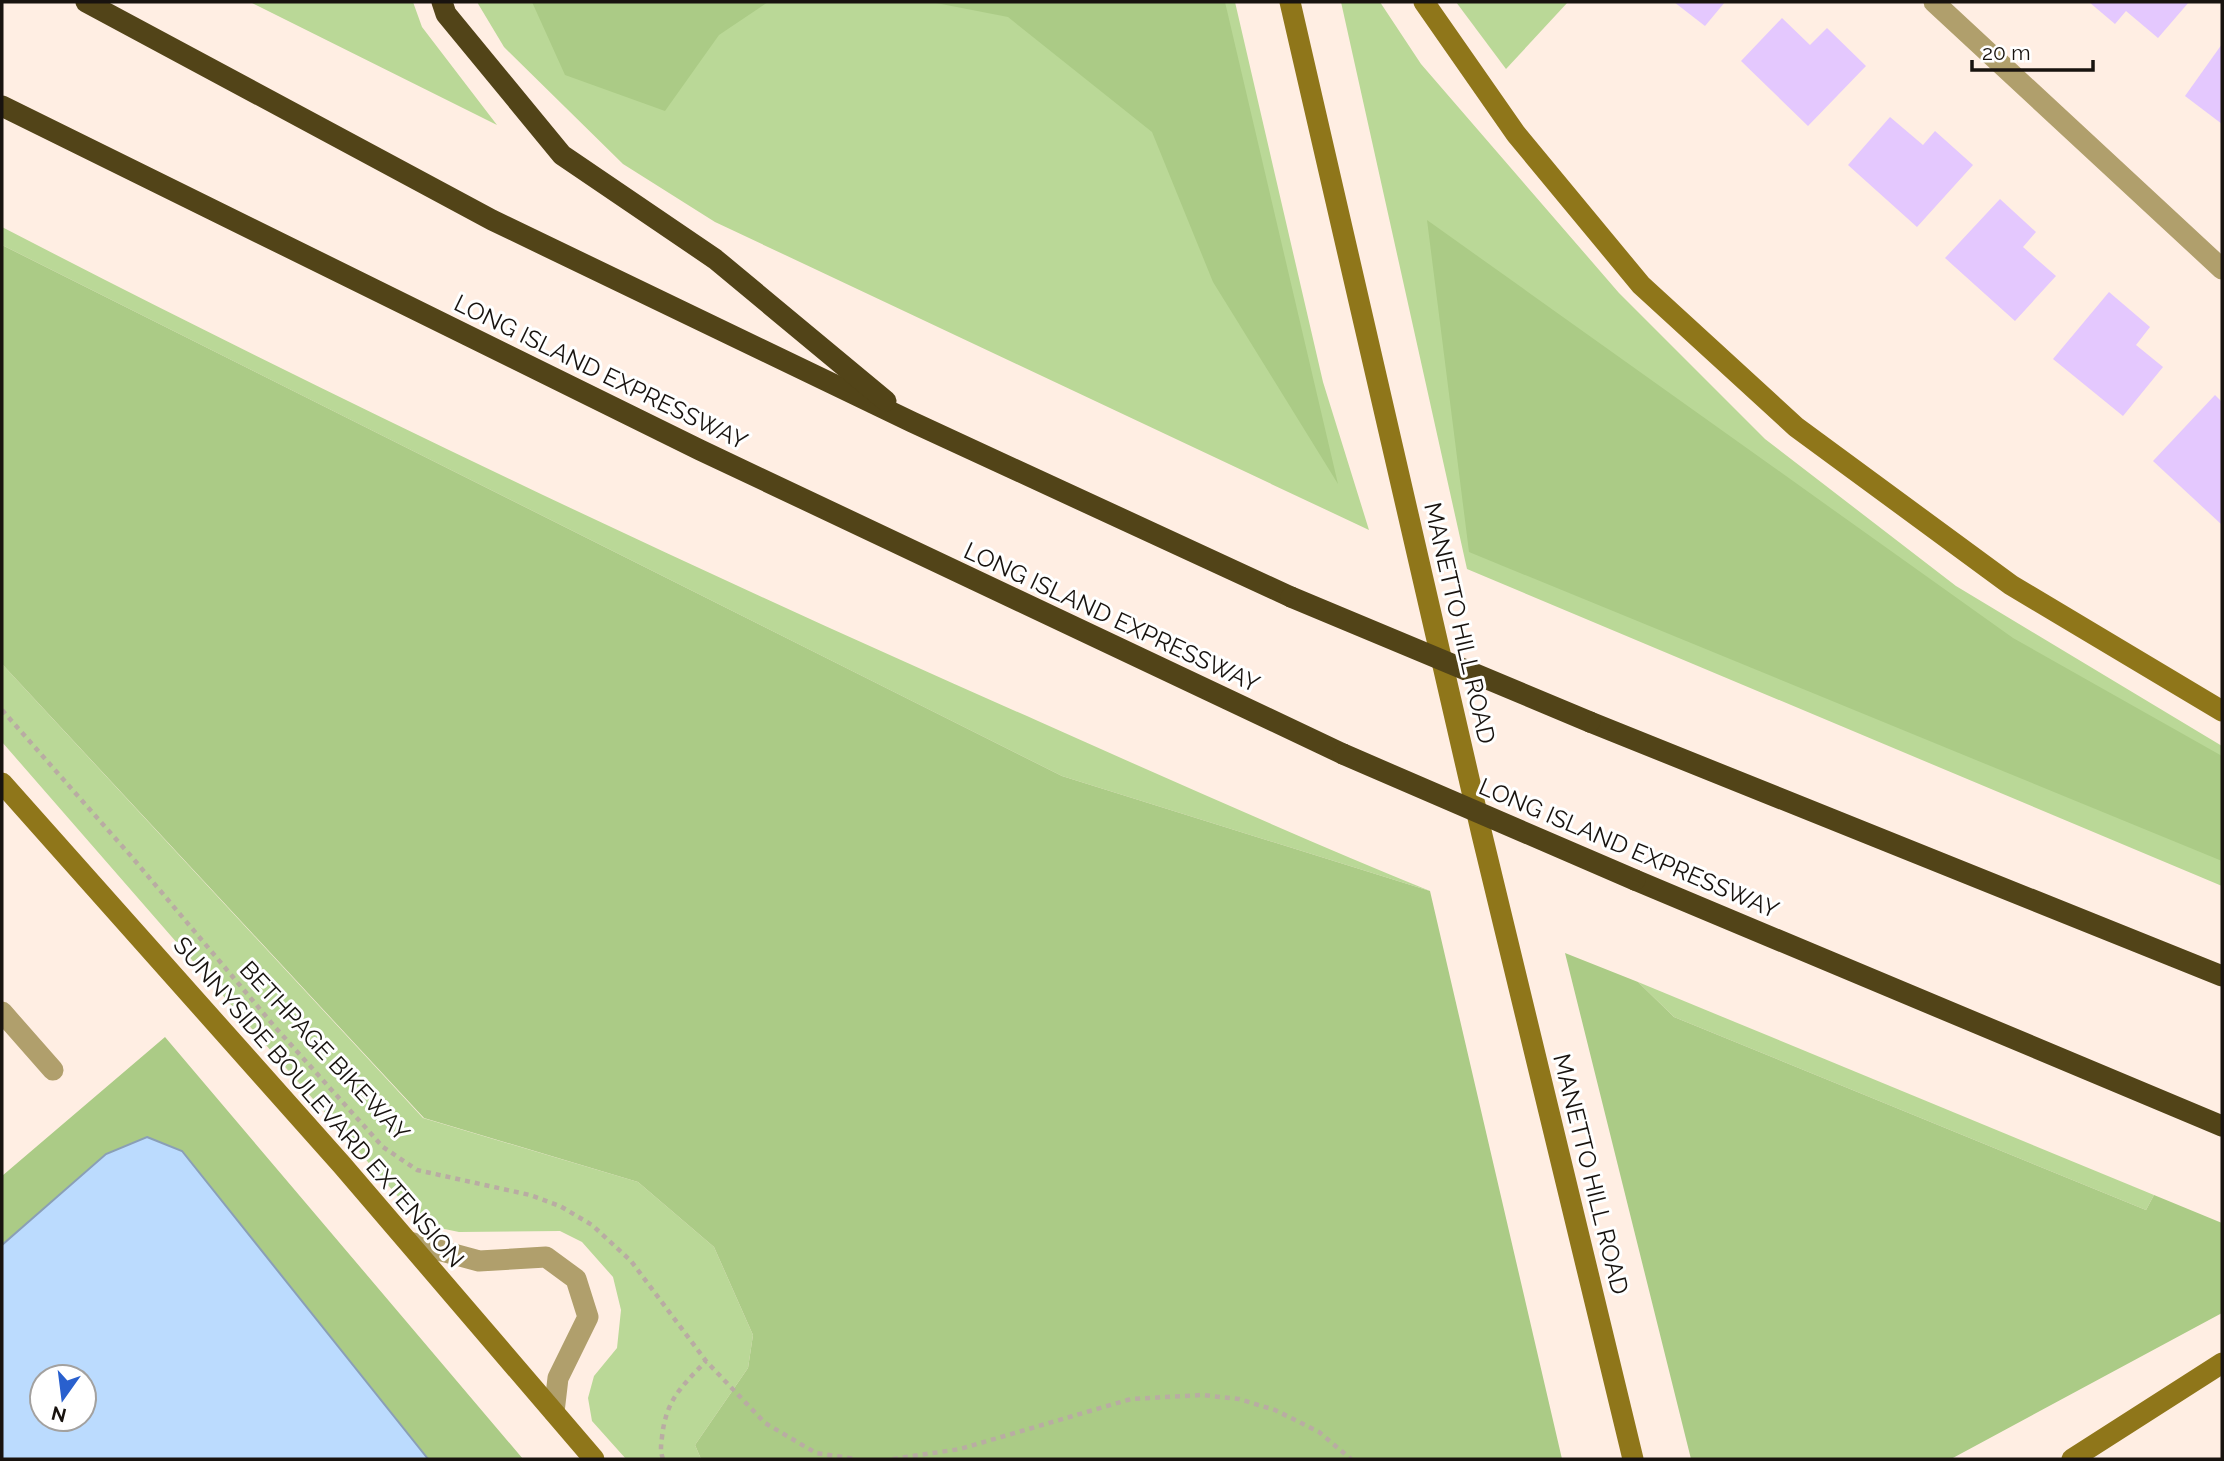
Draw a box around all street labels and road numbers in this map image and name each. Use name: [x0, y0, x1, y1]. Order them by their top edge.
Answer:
street label: LONG ISLAND EXPRESSWAY: [450, 288, 753, 456]
street label: MANETTO HILL ROAD: [1418, 500, 1502, 746]
street label: LONG ISLAND EXPRESSWAY: [960, 536, 1265, 699]
street label: LONG ISLAND EXPRESSWAY: [1475, 772, 1784, 925]
street label: SUNNYSIDE BOULEVARD EXTENSION: [167, 931, 471, 1273]
street label: BETHPAGE BIKEWAY: [234, 955, 416, 1147]
street label: MANETTO HILL ROAD: [1547, 1051, 1635, 1297]

